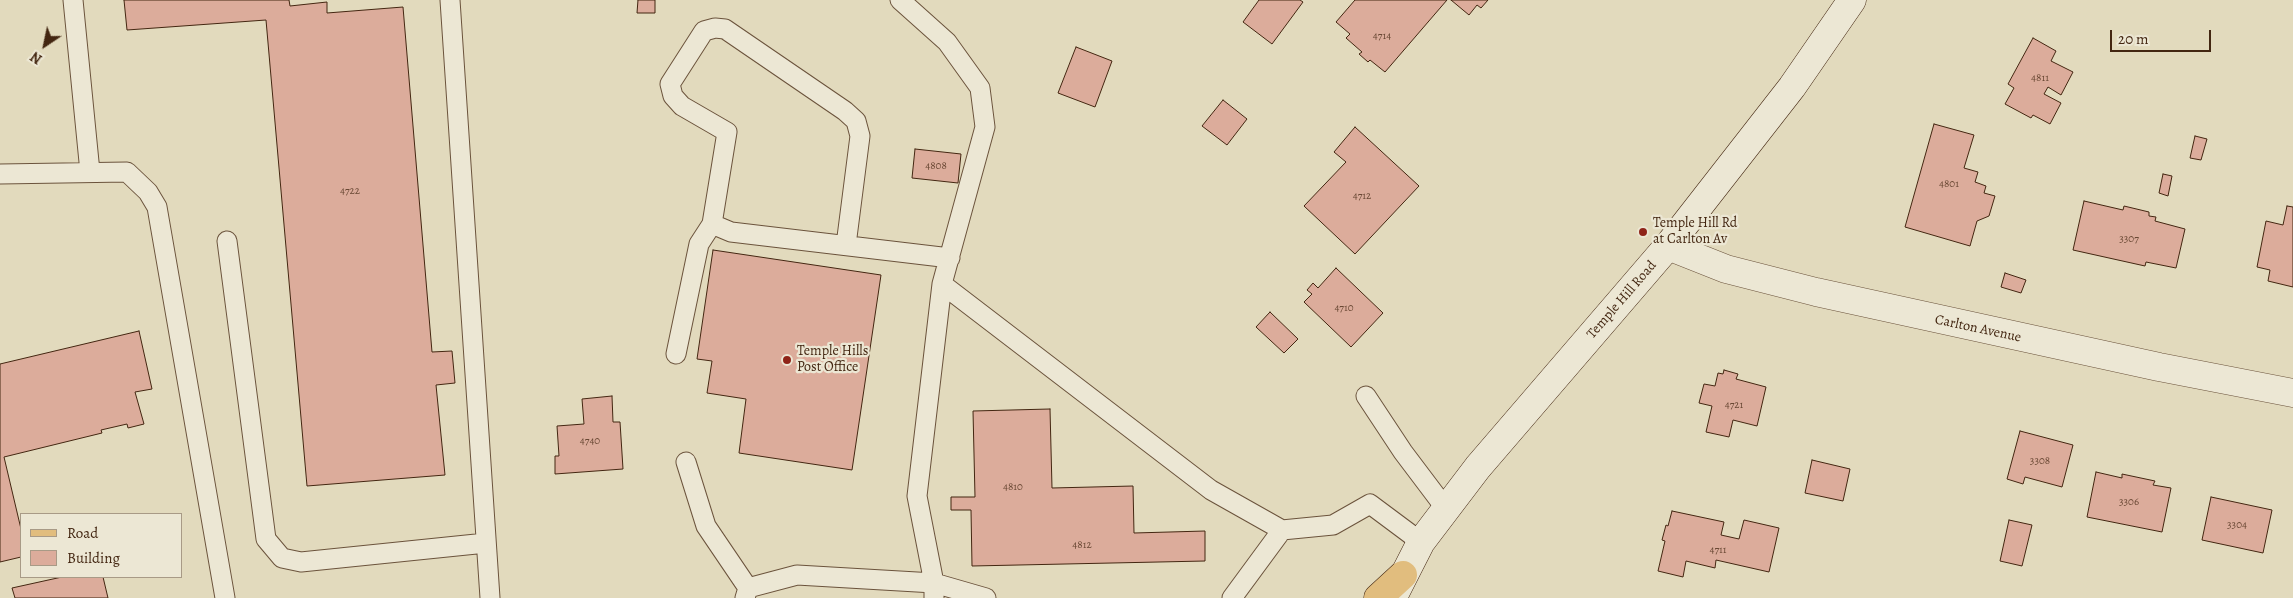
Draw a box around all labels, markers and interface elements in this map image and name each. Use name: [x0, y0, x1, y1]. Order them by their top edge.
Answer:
north arrow: [20, 20, 70, 70]
scale bar: [2113, 20, 2214, 52]
house number: 4714: [1373, 29, 1391, 43]
text: 20 m: [2118, 29, 2149, 49]
text: N: [27, 47, 46, 69]
house number: 4811: [2031, 71, 2049, 85]
house number: 4808: [925, 159, 947, 173]
house number: 4801: [1939, 177, 1959, 191]
house number: 4722: [340, 184, 360, 198]
house number: 4712: [1353, 189, 1371, 203]
place label: Temple Hill Rd at Carlton Av: [1653, 216, 1737, 248]
marker: Temple Hill Rd at Carlton Av: [1637, 226, 1649, 238]
house number: 3307: [2119, 232, 2139, 246]
street label: Temple Hill Road: [1584, 258, 1660, 342]
house number: 4710: [1334, 301, 1354, 315]
street label: Carlton Avenue: [1933, 312, 2023, 346]
place label: Temple Hills Post Office: [797, 344, 868, 377]
marker: Temple Hills Post Office: [781, 354, 793, 366]
house number: 4721: [1725, 398, 1743, 412]
house number: 4740: [580, 434, 600, 448]
house number: 3308: [2030, 454, 2050, 468]
house number: 4810: [1003, 480, 1023, 494]
house number: 3306: [2119, 495, 2139, 509]
legend: [20, 513, 182, 578]
house number: 3304: [2227, 518, 2247, 532]
text: Road: [67, 523, 98, 543]
house number: 4812: [1072, 538, 1092, 552]
house number: 4711: [1709, 543, 1727, 557]
text: Building: [67, 548, 120, 568]

